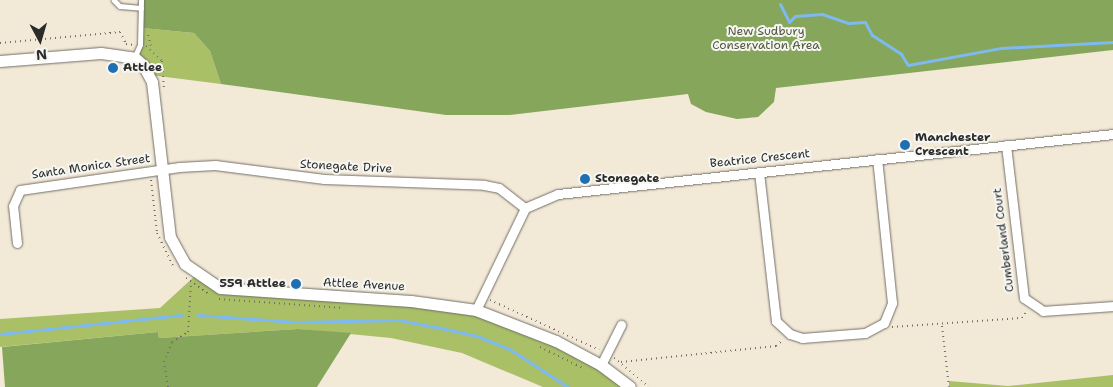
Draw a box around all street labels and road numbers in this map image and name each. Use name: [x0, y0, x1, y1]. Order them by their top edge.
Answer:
street label: Beatrice Crescent: [709, 147, 811, 171]
street label: Santa Monica Street: [31, 152, 151, 182]
street label: Stonegate Drive: [299, 157, 393, 177]
street label: Cumberland Court: [990, 187, 1018, 293]
street label: Attlee Avenue: [323, 276, 405, 294]

